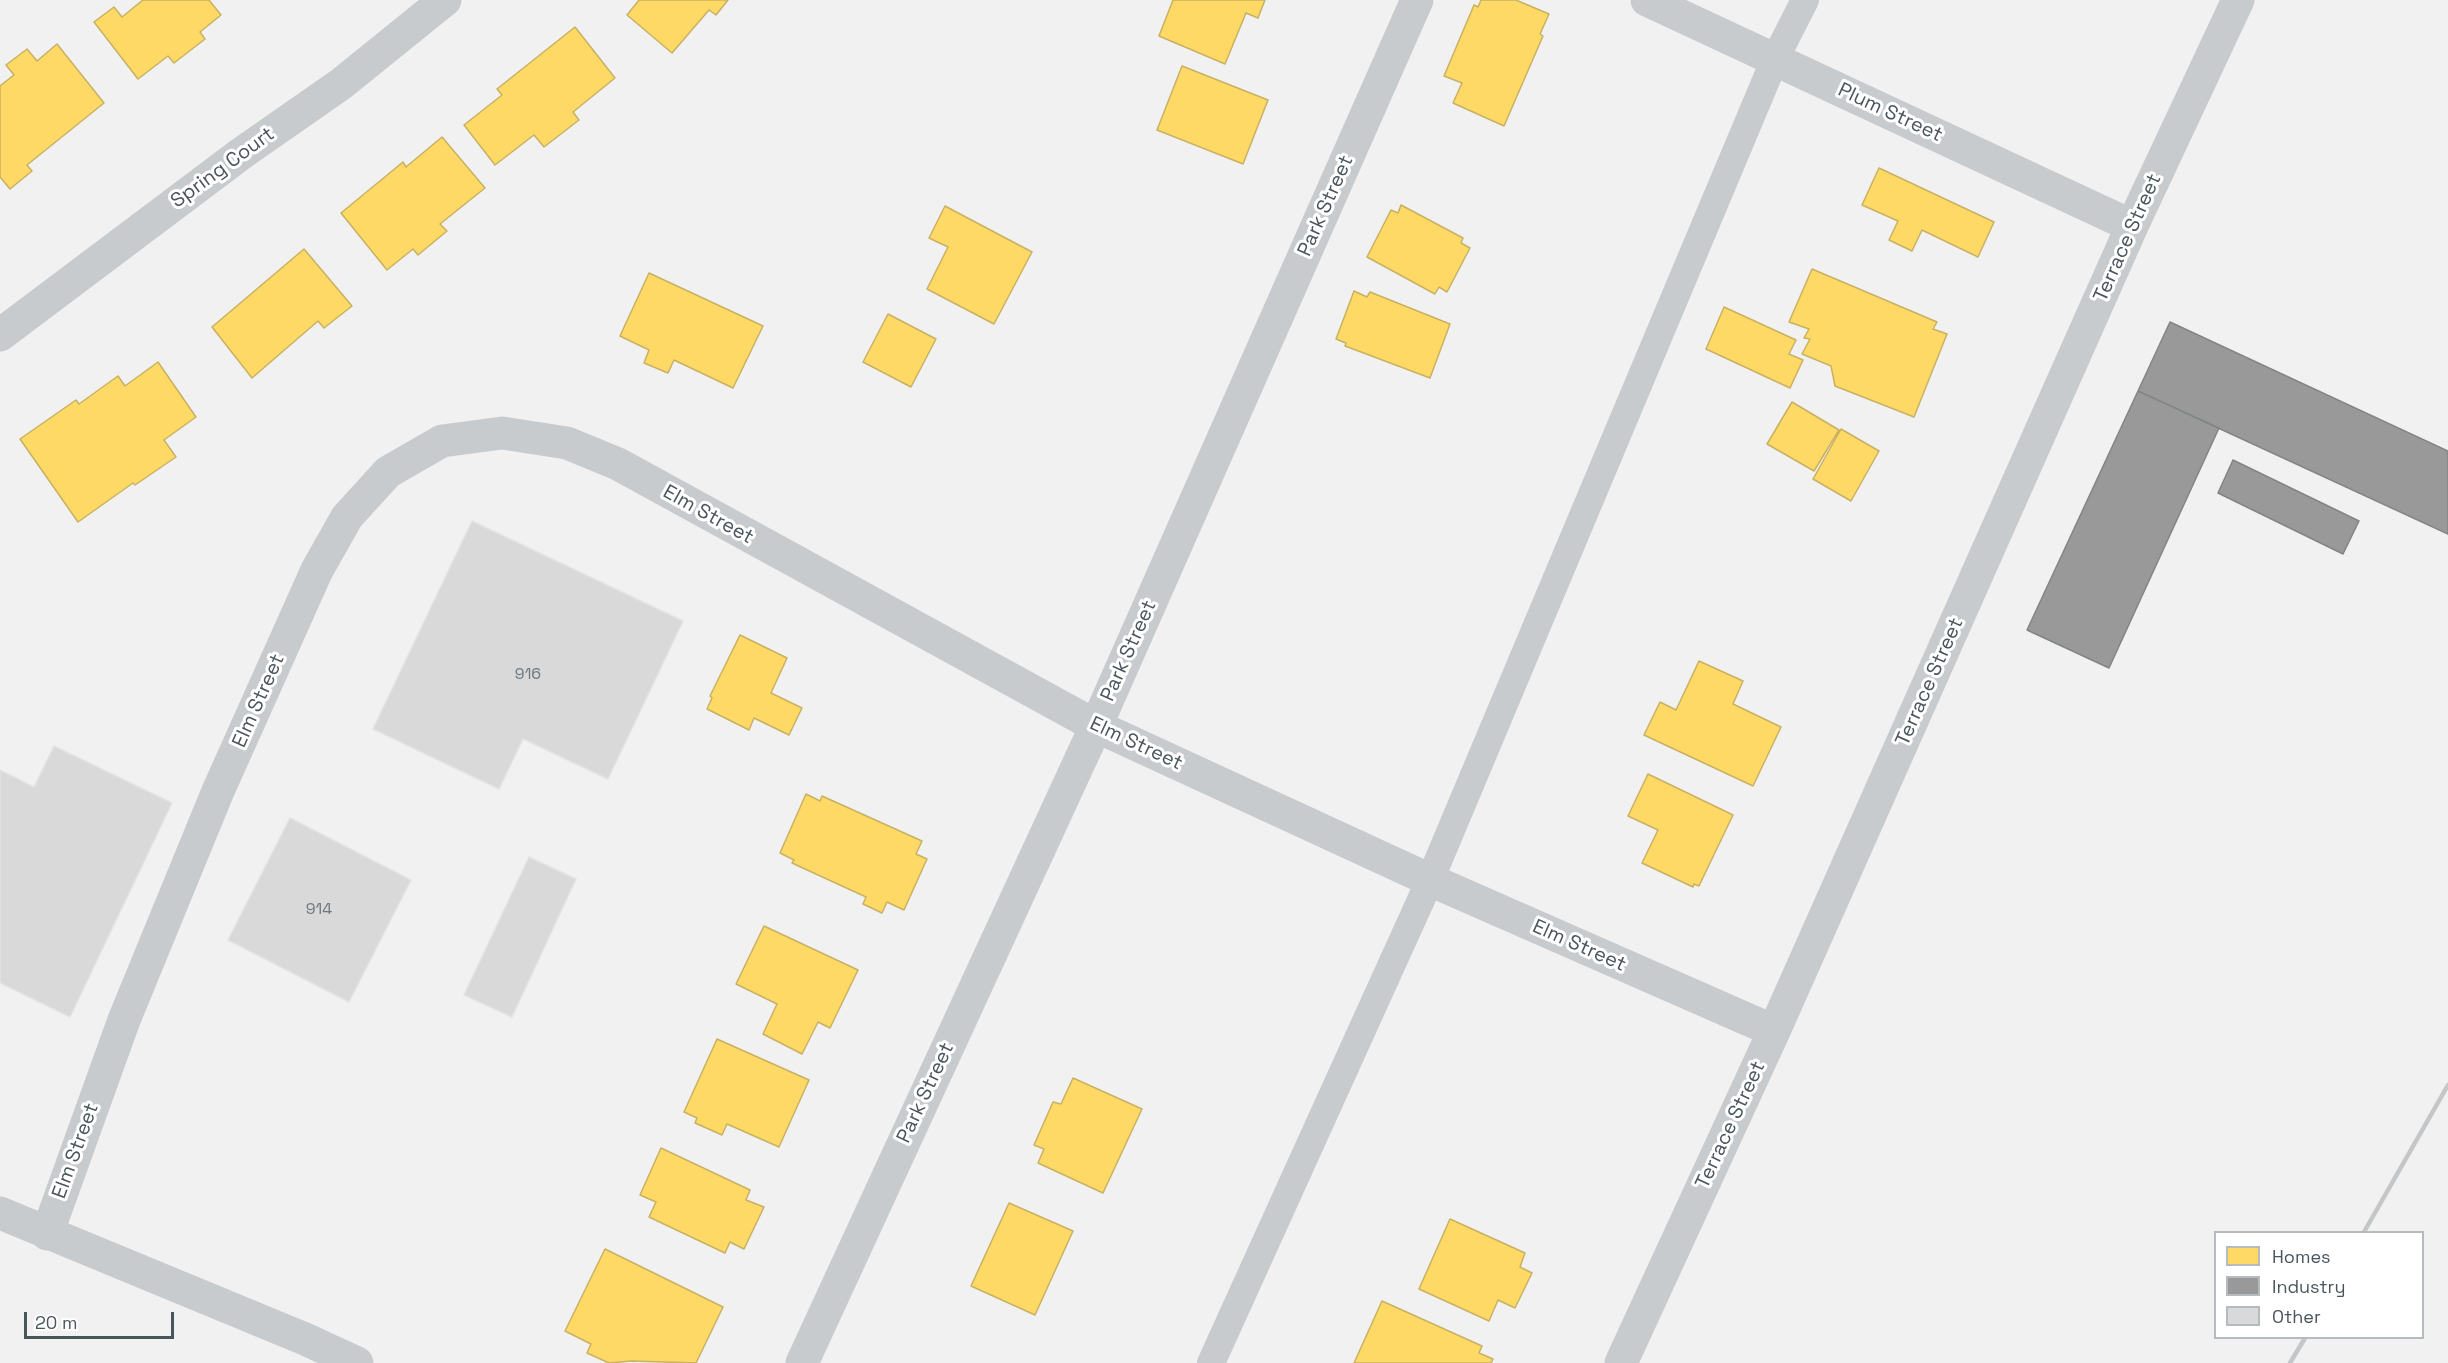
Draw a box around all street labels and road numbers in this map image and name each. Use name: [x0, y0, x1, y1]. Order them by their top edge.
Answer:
street label: Plum Street: [1834, 78, 1946, 148]
street label: Spring Court: [167, 122, 279, 214]
street label: Park Street: [1293, 152, 1359, 260]
street label: Terrace Street: [2089, 170, 2167, 306]
street label: Elm Street: [659, 480, 757, 550]
street label: Park Street: [1096, 597, 1162, 705]
street label: Terrace Street: [1891, 614, 1969, 750]
street label: Elm Street: [228, 651, 290, 751]
street label: Elm Street: [1086, 712, 1186, 776]
street label: Elm Street: [1529, 915, 1629, 977]
street label: Park Street: [892, 1039, 960, 1147]
street label: Terrace Street: [1691, 1058, 1771, 1192]
street label: Elm Street: [48, 1100, 104, 1202]

